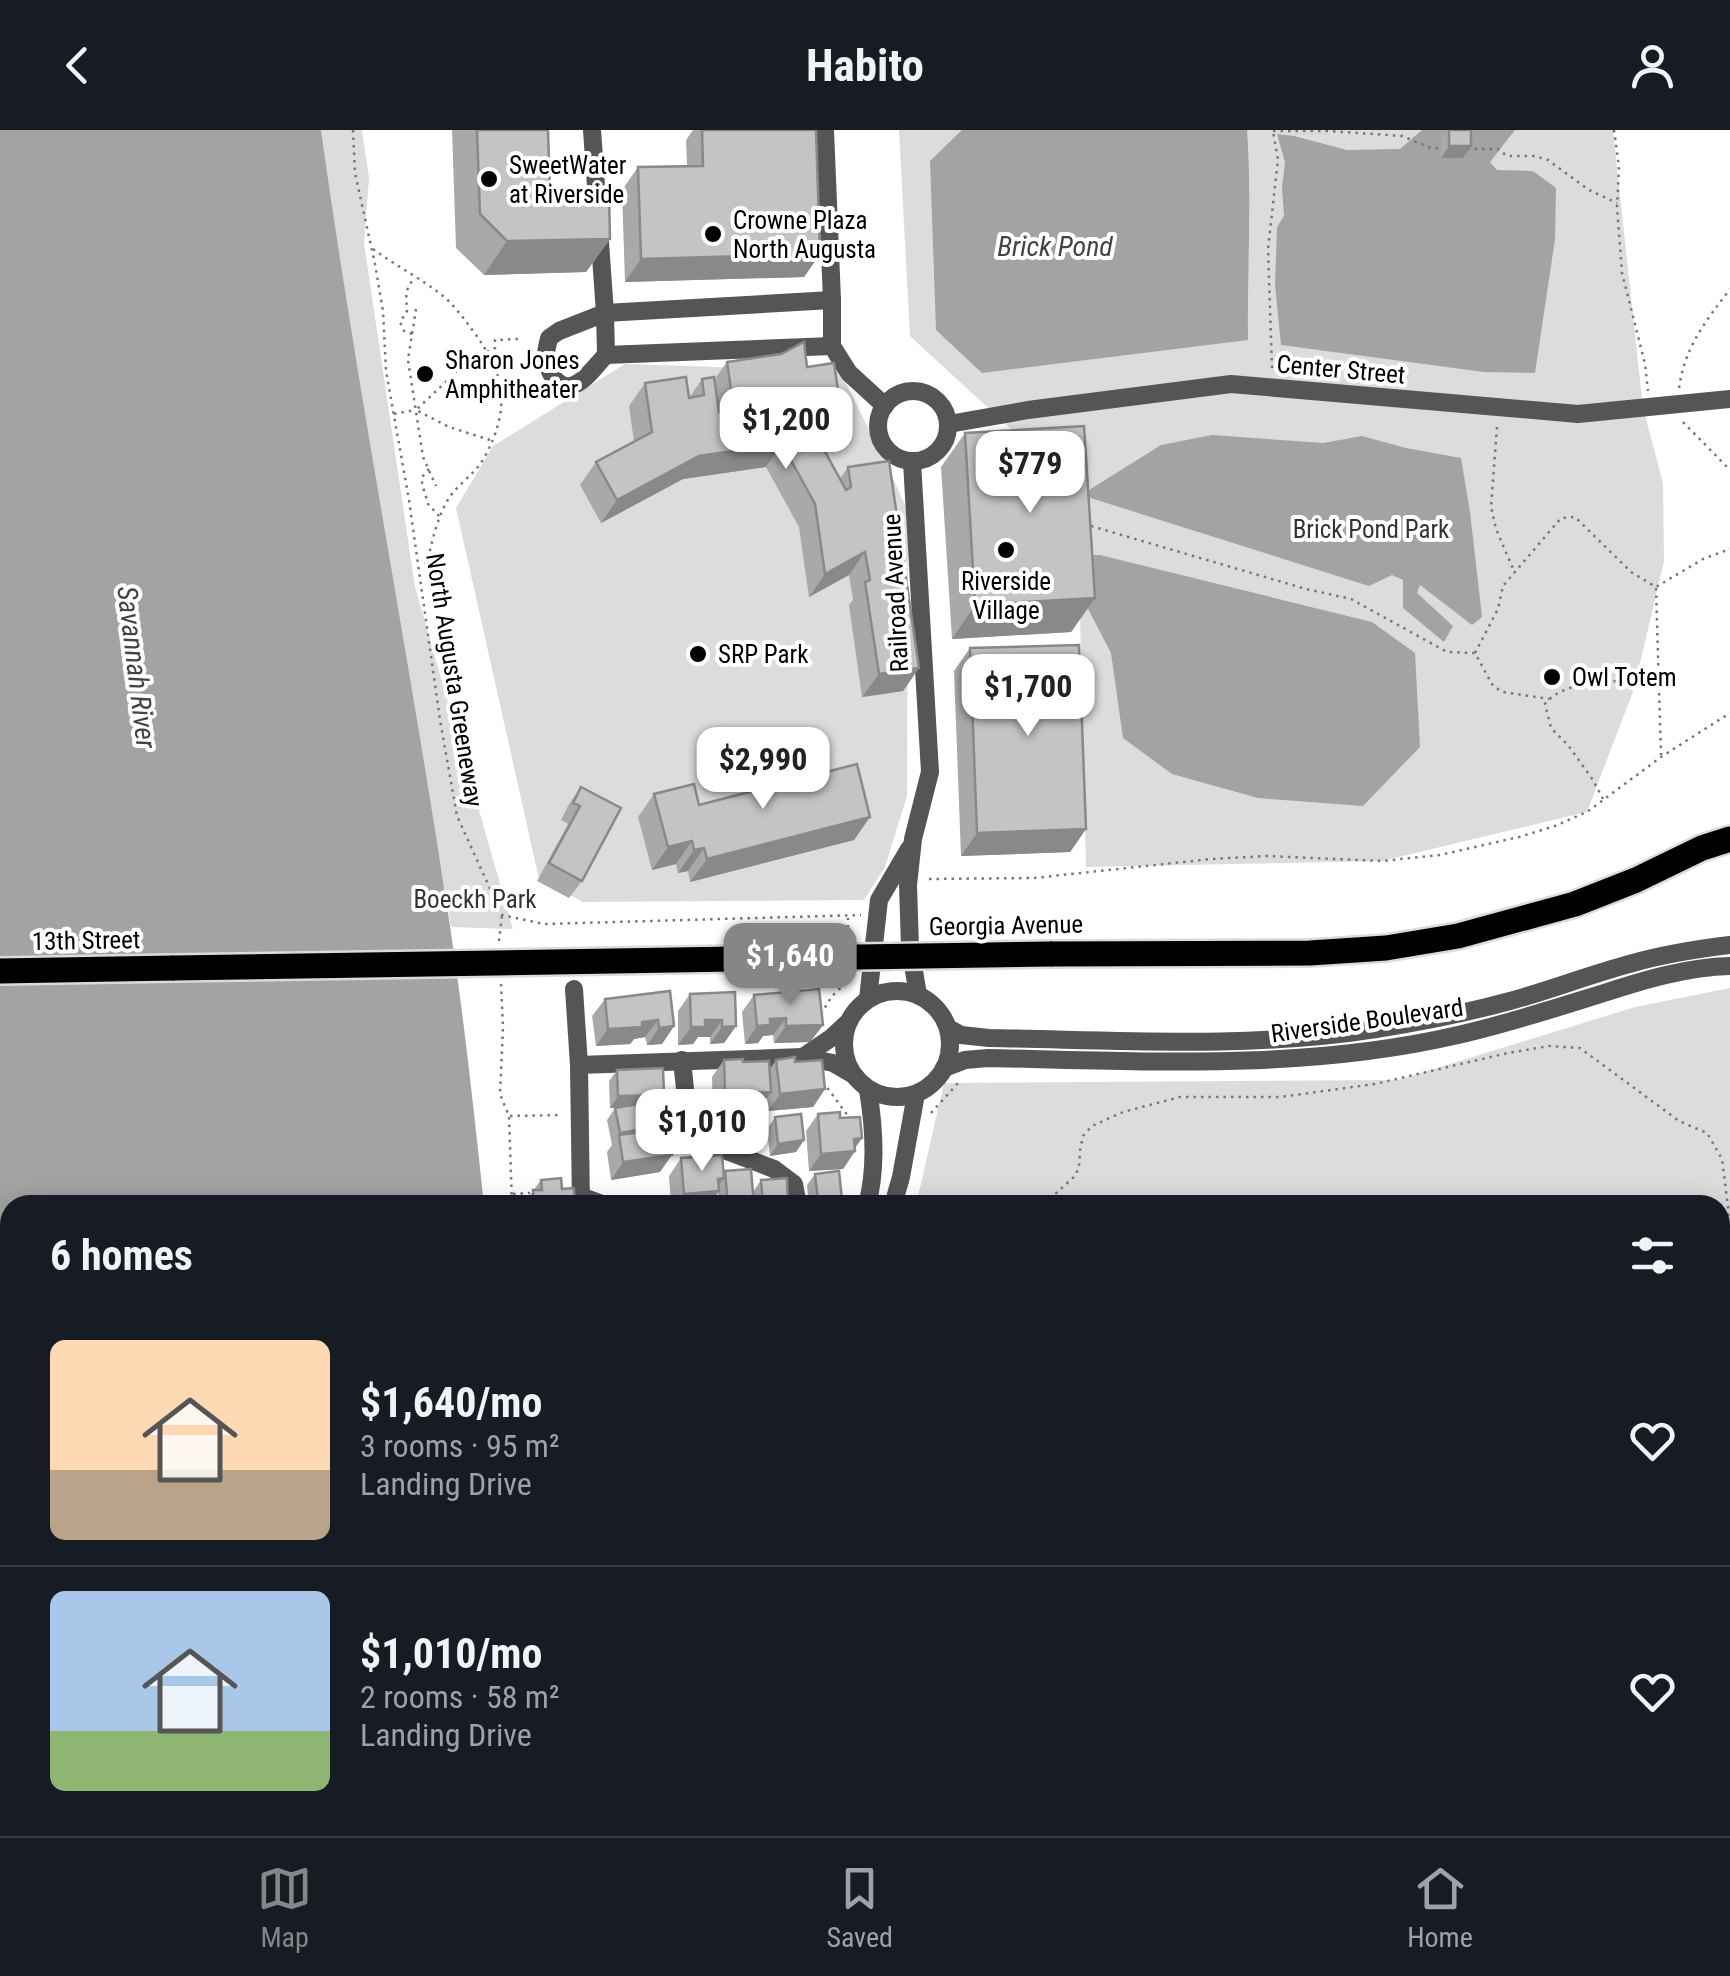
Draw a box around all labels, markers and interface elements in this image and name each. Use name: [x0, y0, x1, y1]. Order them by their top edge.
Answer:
icon: back: [50, 38, 105, 93]
icon: person: [1625, 38, 1680, 93]
text: Habito: [806, 39, 924, 92]
place label: SweetWater at Riverside: [509, 151, 627, 209]
marker: SweetWater at Riverside: [478, 168, 500, 190]
place label: Crowne Plaza North Augusta: [733, 206, 876, 264]
marker: Crowne Plaza North Augusta: [702, 223, 724, 245]
water label: Brick Pond: [997, 230, 1113, 263]
place label: Sharon Jones Amphitheater: [445, 346, 580, 404]
street label: Center Street: [1275, 349, 1407, 390]
marker: Sharon Jones Amphitheater: [414, 363, 436, 385]
pin: $1,200: [705, 387, 867, 472]
text: $1,200: [742, 400, 830, 438]
pin: $779: [971, 431, 1089, 516]
text: $779: [998, 444, 1062, 482]
street label: Railroad Avenue: [877, 513, 914, 673]
park label: Brick Pond Park: [1293, 515, 1450, 544]
marker: Riverside Village: [995, 539, 1017, 561]
street label: North Augusta Greeneway: [420, 551, 489, 809]
place label: Riverside Village: [961, 567, 1051, 625]
water label: Savannah River: [110, 584, 163, 751]
place label: SRP Park: [718, 640, 809, 669]
marker: SRP Park: [687, 643, 709, 665]
pin: $1,700: [947, 654, 1109, 739]
place label: Owl Totem: [1572, 663, 1677, 692]
marker: Owl Totem: [1541, 666, 1563, 688]
text: $1,700: [984, 667, 1072, 705]
pin: $2,990: [682, 727, 844, 812]
text: $2,990: [719, 740, 807, 778]
park label: Boeckh Park: [413, 885, 537, 914]
street label: Georgia Avenue: [929, 910, 1083, 941]
pin: $1,640: [709, 923, 871, 1008]
street label: 13th Street: [32, 925, 140, 956]
text: $1,640: [746, 936, 834, 974]
street label: Riverside Boulevard: [1269, 993, 1465, 1048]
pin: $1,010: [621, 1089, 783, 1174]
text: $1,010: [658, 1102, 746, 1140]
icon: filters: [1625, 1228, 1680, 1283]
text: 6 homes: [50, 1231, 193, 1280]
text: $1,640/mo: [360, 1378, 542, 1427]
icon: home: [130, 1380, 250, 1500]
icon: heart: [1625, 1413, 1680, 1468]
text: 3 rooms · 95 m²: [360, 1427, 559, 1465]
text: Landing Drive: [360, 1465, 532, 1503]
text: $1,010/mo: [360, 1629, 542, 1678]
icon: home: [130, 1631, 250, 1751]
icon: heart: [1625, 1664, 1680, 1719]
text: 2 rooms · 58 m²: [360, 1678, 559, 1716]
text: Landing Drive: [360, 1716, 532, 1754]
tab: Map: [257, 1861, 312, 1954]
tab: Saved: [826, 1861, 893, 1954]
tab: Home: [1407, 1861, 1473, 1954]

